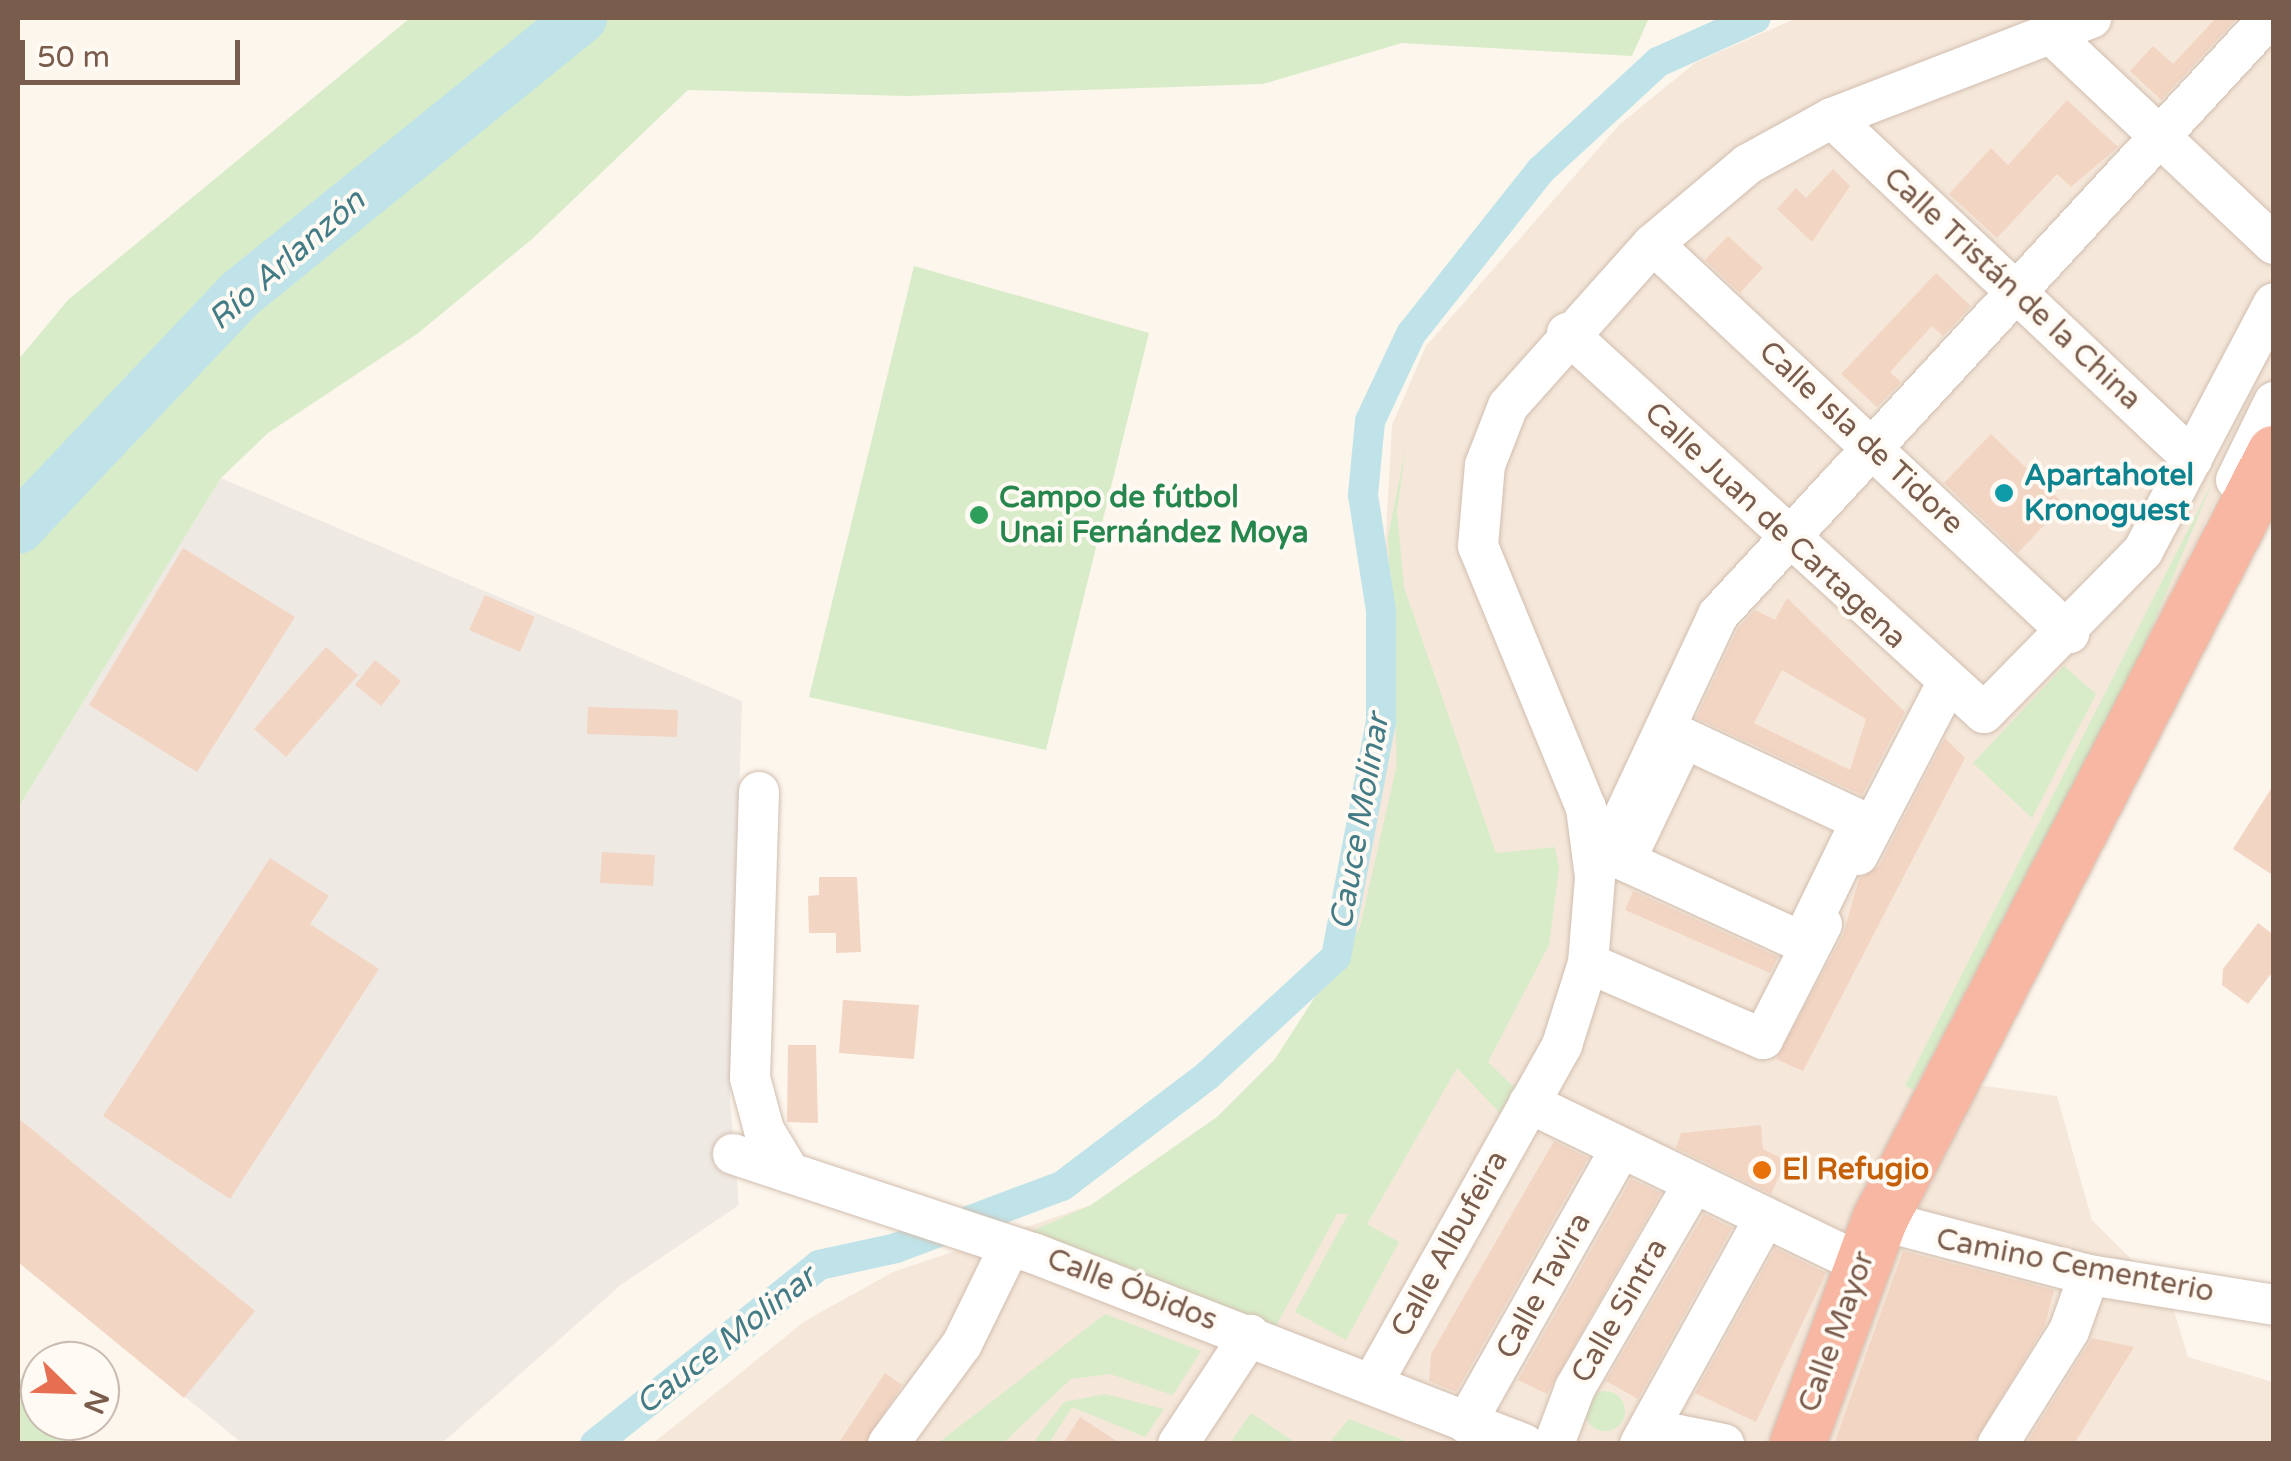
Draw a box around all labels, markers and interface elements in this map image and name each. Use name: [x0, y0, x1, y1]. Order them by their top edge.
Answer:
scale bar: [25, 20, 245, 82]
text: 50 m: [37, 39, 110, 76]
street label: Calle Tristán de la China: [1876, 160, 2148, 418]
water label: Río Arlanzón: [201, 182, 373, 338]
street label: Calle Isla de Tidore: [1751, 334, 1971, 542]
street label: Calle Juan de Cartagena: [1637, 395, 1913, 657]
place label: Apartahotel Kronoguest: [2024, 458, 2194, 528]
place label: Campo de fútbol Unai Fernández Moya: [999, 480, 1309, 550]
marker: Apartahotel Kronoguest: [1993, 482, 2015, 504]
marker: Campo de fútbol Unai Fernández Moya: [968, 504, 990, 526]
water label: Cauce Molinar: [1322, 711, 1398, 933]
street label: Calle Albufeira: [1384, 1144, 1516, 1344]
place label: El Refugio: [1782, 1152, 1929, 1188]
marker: El Refugio: [1751, 1159, 1773, 1181]
street label: Calle Tavira: [1489, 1207, 1599, 1365]
street label: Camino Cementerio: [1933, 1221, 2217, 1311]
street label: Calle Sintra: [1564, 1232, 1676, 1390]
street label: Calle Óbidos: [1042, 1241, 1222, 1339]
street label: Calle Mayor: [1791, 1247, 1883, 1417]
water label: Cauce Molinar: [628, 1259, 824, 1423]
north arrow: [20, 1341, 120, 1441]
text: N: [76, 1385, 116, 1419]

